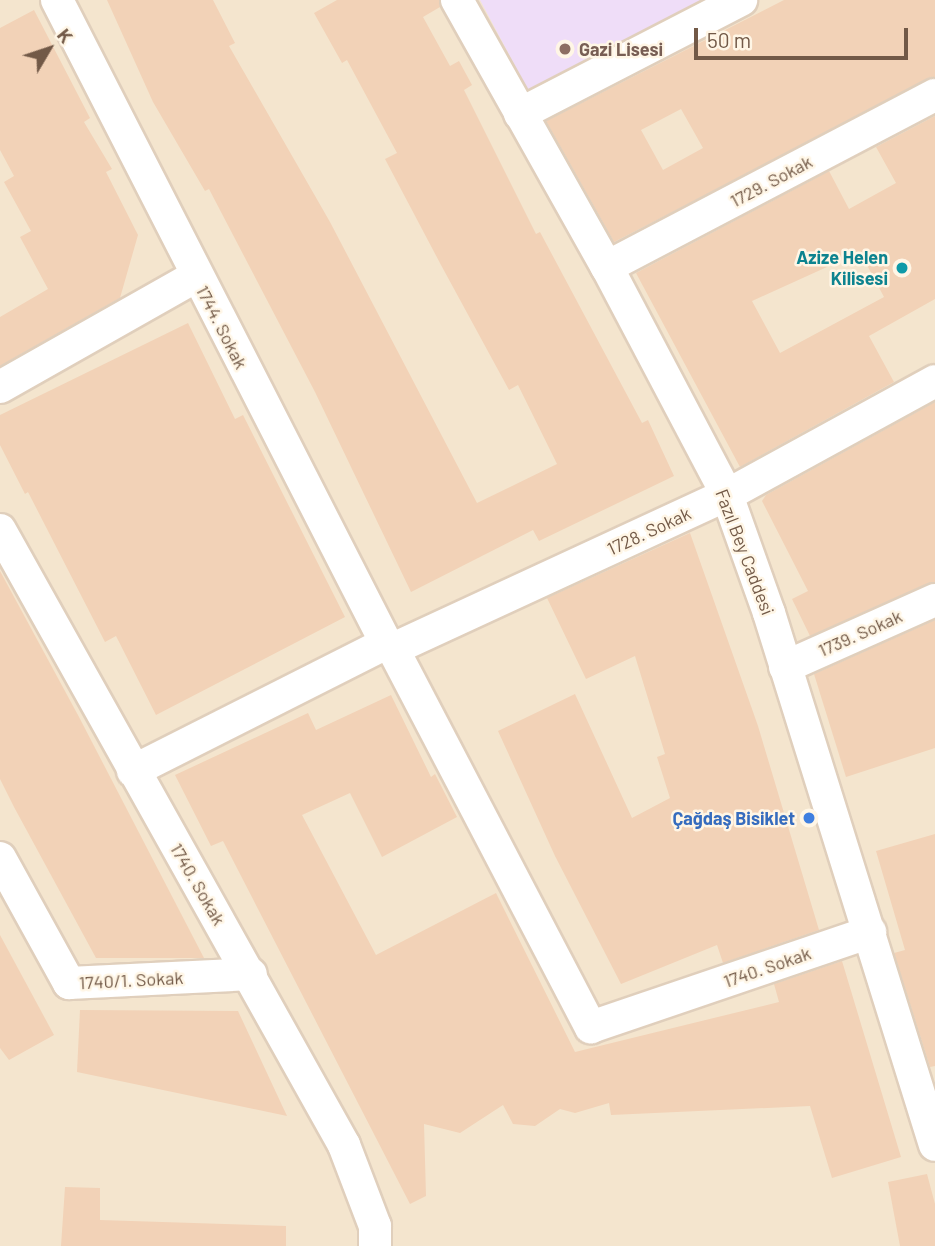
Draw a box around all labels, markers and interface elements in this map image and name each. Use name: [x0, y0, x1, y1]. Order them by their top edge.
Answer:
north arrow: [14, 14, 84, 84]
scale bar: [697, 14, 911, 58]
text: K: [53, 24, 78, 47]
text: 50 m: [707, 27, 751, 52]
place label: Gazi Lisesi: [579, 38, 663, 60]
marker: Gazi Lisesi: [557, 41, 573, 57]
street label: 1729. Sokak: [726, 150, 816, 212]
place label: Azize Helen Kilisesi: [796, 247, 888, 290]
marker: Azize Helen Kilisesi: [894, 260, 910, 276]
street label: 1744. Sokak: [192, 282, 252, 372]
street label: Fazıl Bey Caddesi: [711, 486, 779, 618]
street label: 1728. Sokak: [604, 502, 694, 560]
street label: 1739. Sokak: [815, 605, 905, 661]
place label: Çağdaş Bisiklet: [672, 807, 795, 829]
marker: Çağdaş Bisiklet: [801, 810, 817, 826]
street label: 1740. Sokak: [166, 839, 230, 929]
street label: 1740. Sokak: [721, 942, 813, 992]
street label: 1740/1. Sokak: [78, 966, 184, 994]

